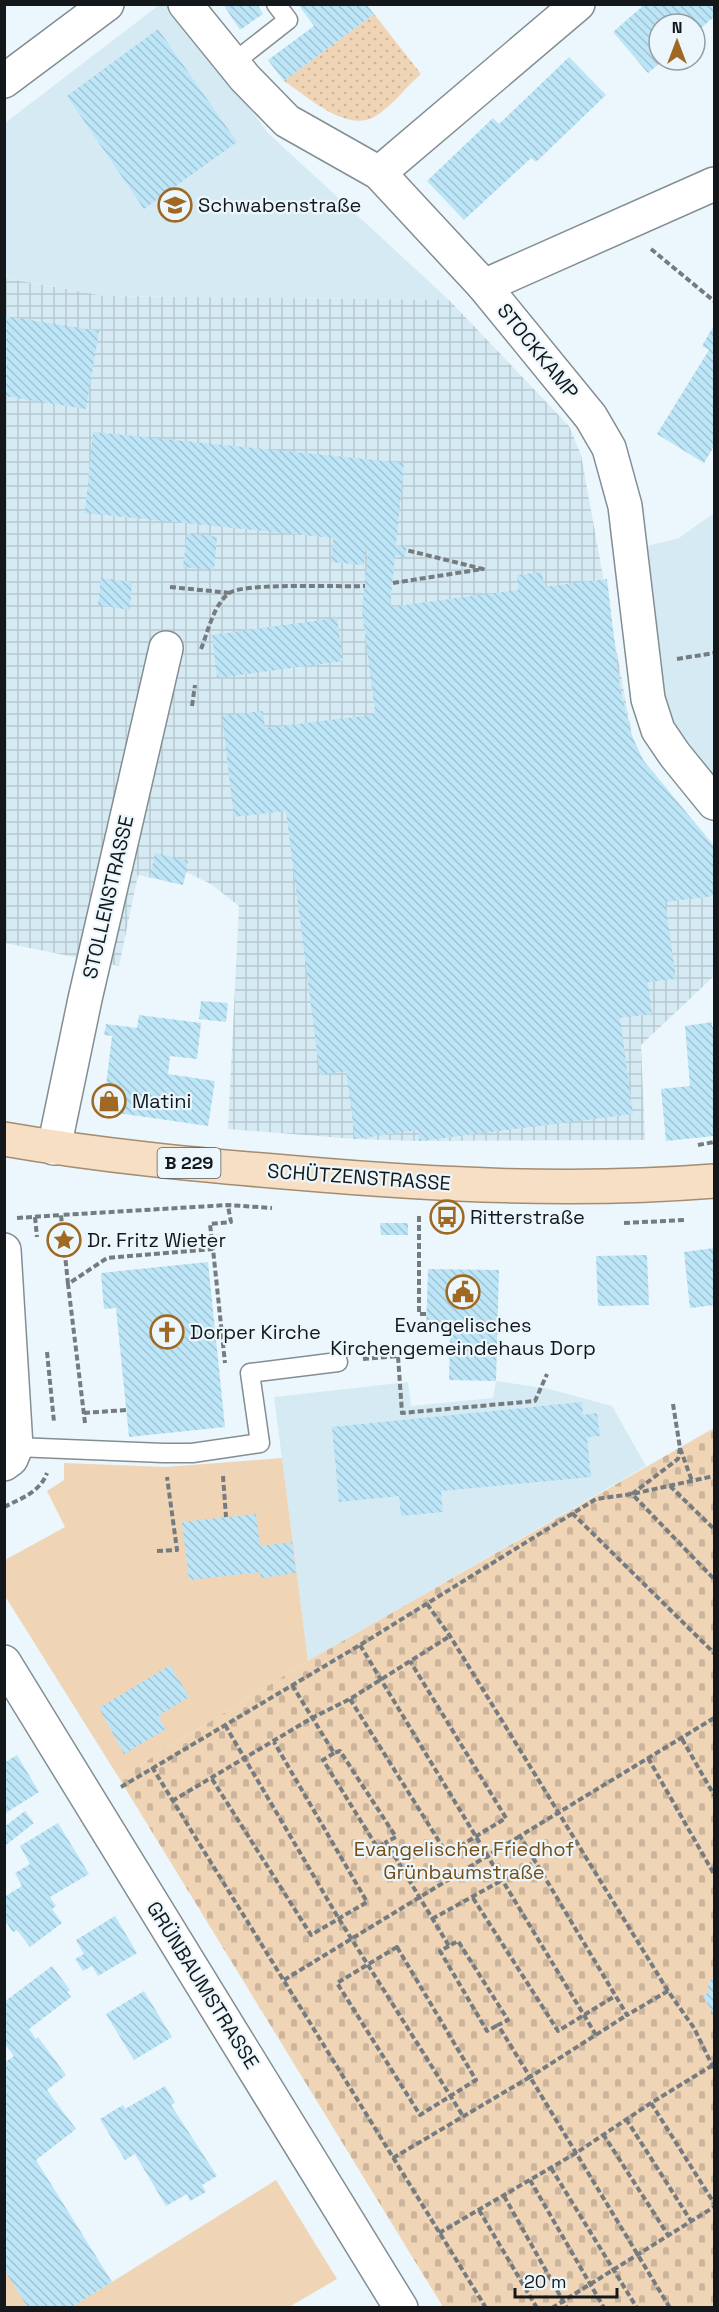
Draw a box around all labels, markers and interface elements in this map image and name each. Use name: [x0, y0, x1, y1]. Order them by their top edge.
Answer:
north arrow: [647, 12, 707, 72]
text: N: [672, 17, 682, 38]
school or university icon: Schwabenstraße: [157, 187, 193, 223]
place label: Schwabenstraße: [198, 192, 361, 218]
street label: STOCKKAMP: [492, 298, 584, 404]
street label: STOLLENSTRASSE: [77, 813, 139, 981]
shop icon: Matini: [91, 1083, 127, 1119]
place label: Matini: [132, 1088, 191, 1114]
road number: B 229: [158, 1148, 220, 1178]
street label: SCHÜTZENSTRASSE: [266, 1158, 452, 1196]
bus stop icon: Ritterstraße: [429, 1199, 465, 1235]
place label: Ritterstraße: [470, 1204, 585, 1230]
place icon: Dr. Fritz Wieter: [46, 1222, 82, 1258]
place label: Dr. Fritz Wieter: [87, 1227, 226, 1253]
public building icon: Evangelisches Kirchengemeindehaus Dorp: [445, 1274, 481, 1310]
place label: Evangelisches Kirchengemeindehaus Dorp: [330, 1312, 596, 1361]
church icon: Dorper Kirche: [149, 1314, 185, 1350]
place label: Dorper Kirche: [190, 1319, 321, 1345]
park label: Evangelischer Friedhof Grünbaumstraße: [354, 1836, 574, 1885]
street label: GRÜNBAUMSTRASSE: [141, 1896, 265, 2074]
scale bar: [515, 2261, 617, 2299]
text: 20 m: [524, 2270, 567, 2293]

